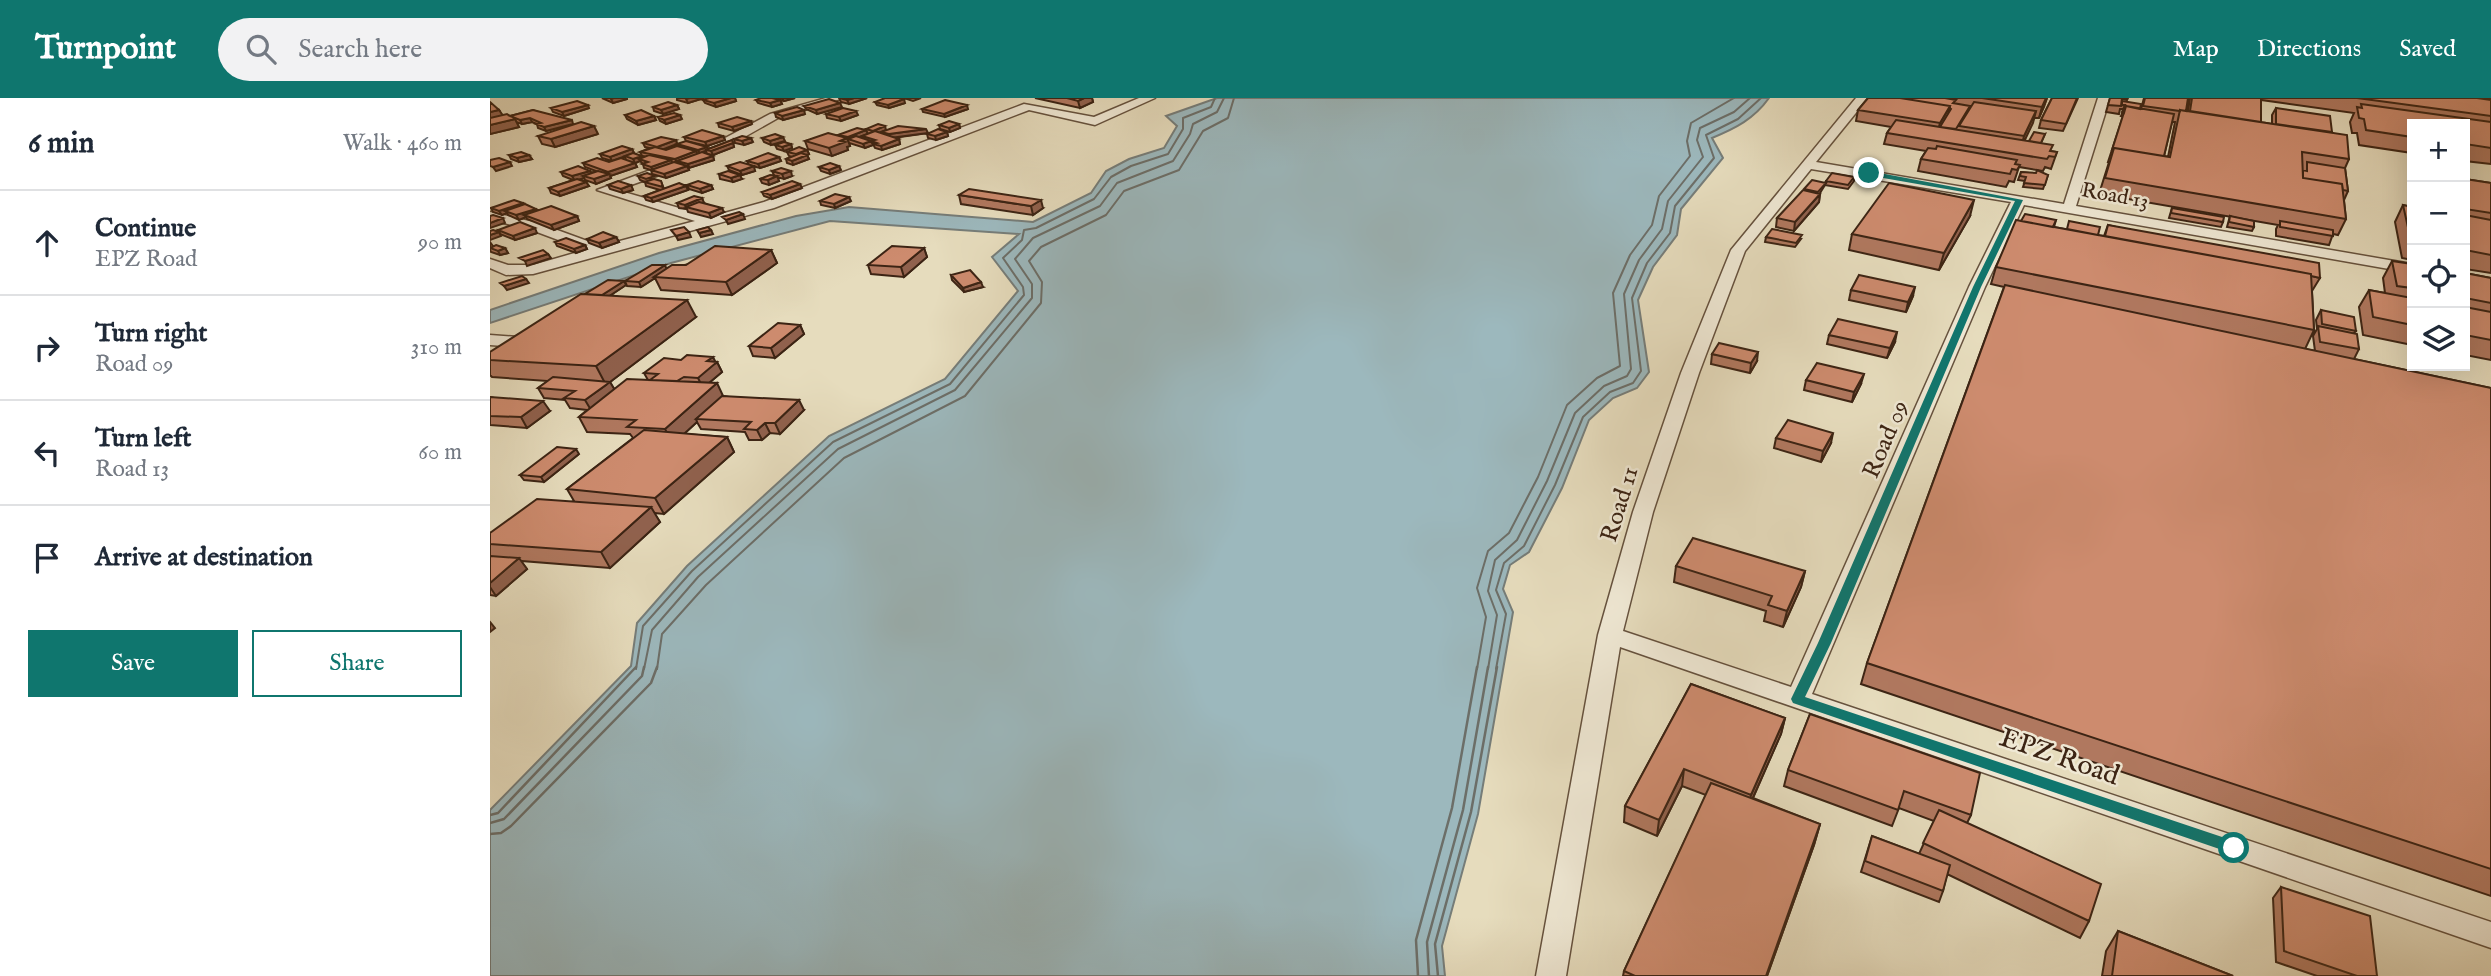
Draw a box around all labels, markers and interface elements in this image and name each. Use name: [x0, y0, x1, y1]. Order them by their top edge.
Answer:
search box: [218, 18, 708, 81]
text: Turnpoint: [35, 28, 176, 70]
icon: search: [242, 30, 280, 68]
text: Search here: [298, 33, 422, 66]
text: Map: [2173, 34, 2219, 65]
text: Directions: [2257, 34, 2361, 65]
text: Saved: [2399, 34, 2456, 65]
map controls: [2407, 119, 2470, 371]
button: +: [2407, 119, 2470, 182]
text: 6 min: [28, 125, 94, 163]
text: Walk · 460 m: [343, 129, 462, 158]
route end: [1853, 157, 1884, 188]
street label: Road 13: [2079, 177, 2150, 216]
button: −: [2407, 182, 2470, 245]
text: Continue: [95, 212, 196, 245]
icon: ahead: [28, 224, 66, 262]
text: 90 m: [418, 228, 462, 257]
text: EPZ Road: [95, 245, 197, 274]
button: locate: [2407, 245, 2470, 308]
button: layers: [2407, 308, 2470, 371]
text: Turn right: [95, 317, 208, 350]
icon: right: [28, 329, 66, 367]
text: 310 m: [411, 333, 462, 362]
text: Road 09: [95, 350, 173, 379]
street label: Road 09: [1856, 396, 1917, 483]
text: Turn left: [95, 422, 192, 455]
icon: left: [28, 434, 66, 472]
text: 60 m: [418, 438, 462, 467]
text: Road 13: [95, 455, 169, 484]
street label: Road 11: [1594, 463, 1647, 546]
icon: arrive: [28, 539, 66, 577]
text: Arrive at destination: [95, 541, 313, 574]
button: Save: [28, 630, 238, 697]
button: Share: [252, 630, 462, 697]
street label: EPZ Road: [1995, 721, 2124, 794]
route start: [2218, 832, 2249, 863]

